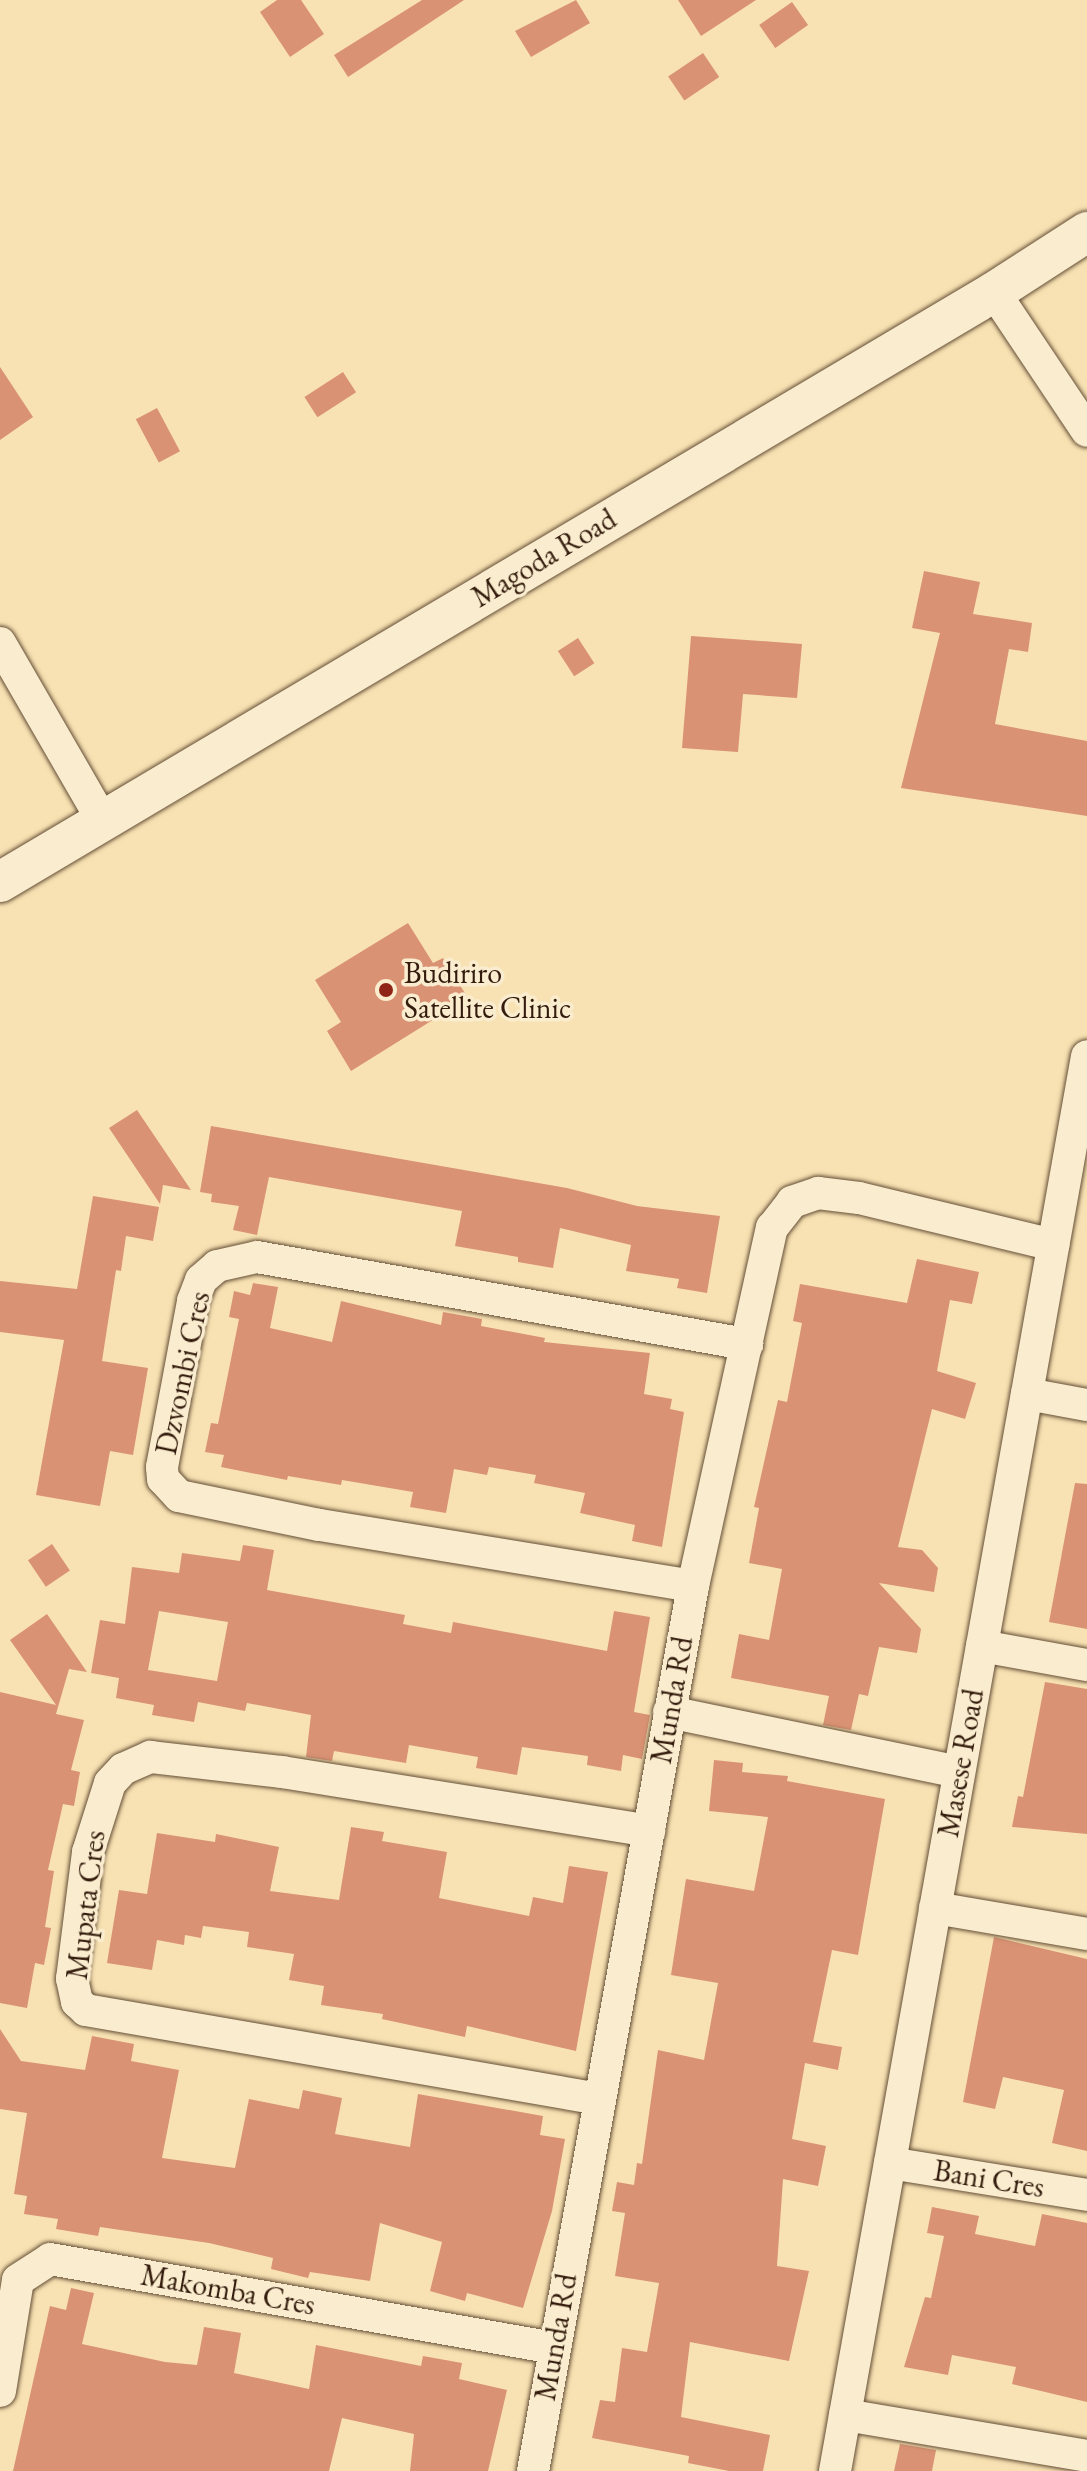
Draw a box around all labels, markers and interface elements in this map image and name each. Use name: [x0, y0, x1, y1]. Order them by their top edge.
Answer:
street label: Magoda Road: [465, 501, 623, 615]
place label: Budiriro Satellite Clinic: [404, 955, 571, 1026]
marker: Budiriro Satellite Clinic: [375, 979, 397, 1001]
street label: Dzvombi Cres: [148, 1288, 218, 1458]
street label: Munda Rd: [643, 1634, 701, 1766]
street label: Masese Road: [930, 1686, 992, 1840]
street label: Mupata Cres: [59, 1828, 113, 1982]
street label: Bani Cres: [931, 2153, 1047, 2205]
street label: Makomba Cres: [138, 2257, 318, 2323]
street label: Munda Rd: [527, 2271, 585, 2403]

